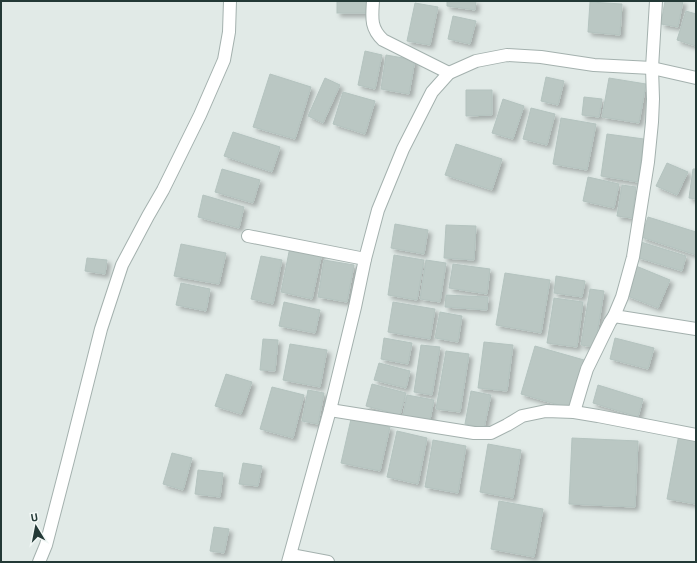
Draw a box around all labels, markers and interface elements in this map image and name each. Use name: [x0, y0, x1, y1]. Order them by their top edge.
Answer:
north arrow: [16, 507, 56, 547]
text: U: [29, 509, 39, 526]

